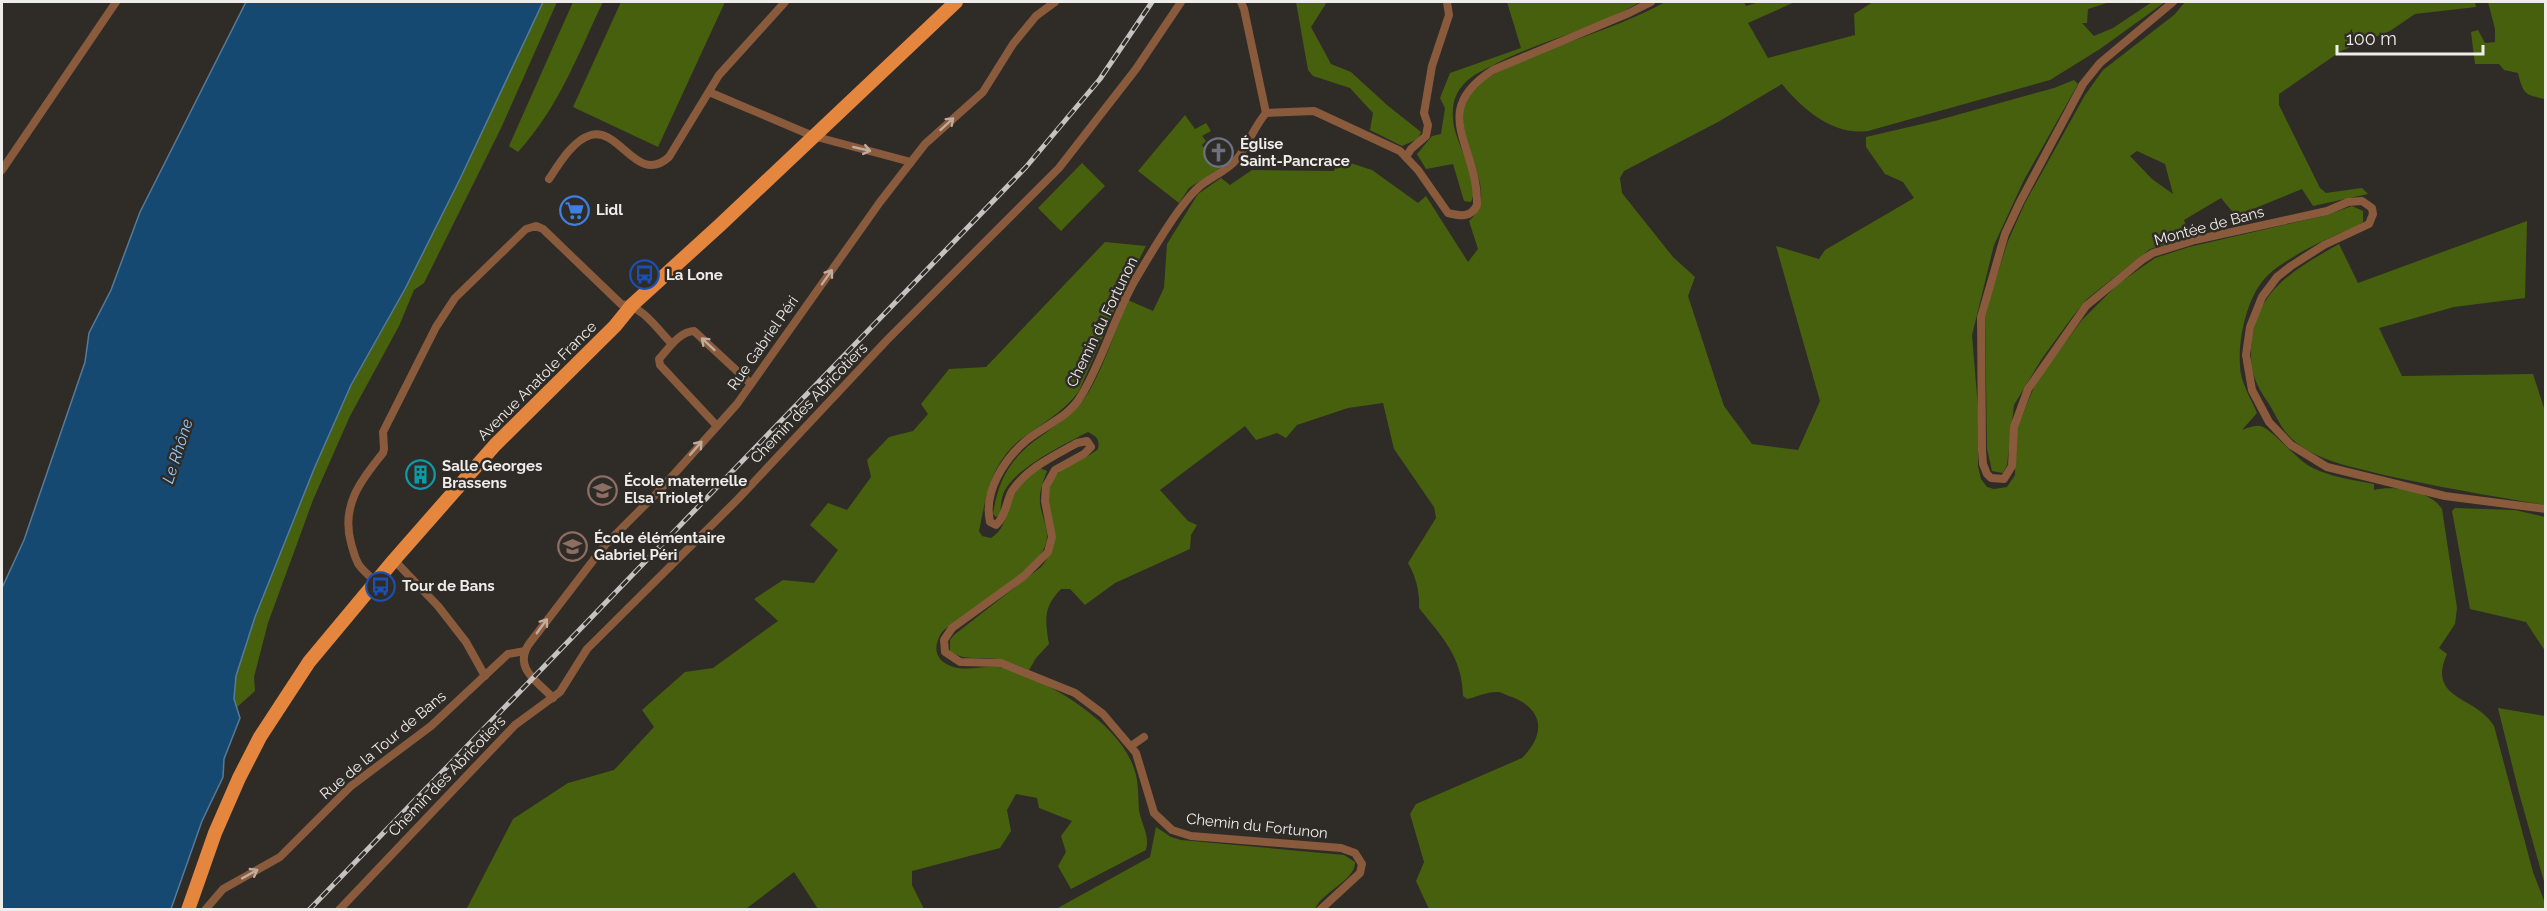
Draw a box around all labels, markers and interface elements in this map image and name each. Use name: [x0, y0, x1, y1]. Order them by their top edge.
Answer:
scale bar: [2337, 18, 2482, 56]
text: 100 m: [2346, 28, 2397, 49]
one-way arrow: [939, 117, 954, 131]
place label: Église Saint-Pancrace: [1240, 135, 1350, 170]
church icon: Église Saint-Pancrace: [1203, 137, 1235, 169]
one-way arrow: [852, 144, 871, 156]
supermarket icon: Lidl: [559, 194, 591, 226]
place label: Lidl: [596, 201, 623, 219]
street label: Montée de Bans: [2152, 203, 2266, 249]
street label: Chemin du Fortunon: [1063, 254, 1141, 390]
bus stop icon: La Lone: [629, 259, 661, 291]
place label: La Lone: [666, 266, 723, 284]
one-way arrow: [821, 269, 833, 285]
street label: Rue Gabriel Péri: [724, 292, 802, 394]
street label: Avenue Anatole France: [474, 318, 600, 444]
one-way arrow: [701, 337, 716, 351]
street label: Chemin des Abricotiers: [747, 339, 871, 467]
water label: Le Rhône: [158, 416, 197, 486]
one-way arrow: [689, 441, 703, 456]
place label: Salle Georges Brassens: [442, 457, 542, 492]
building icon: Salle Georges Brassens: [405, 459, 437, 491]
place label: École maternelle Elsa Triolet: [624, 472, 747, 507]
school or university icon: École maternelle Elsa Triolet: [587, 474, 619, 506]
place label: École élémentaire Gabriel Péri: [594, 529, 725, 564]
school or university icon: École élémentaire Gabriel Péri: [557, 531, 589, 563]
bus stop icon: Tour de Bans: [365, 570, 397, 602]
place label: Tour de Bans: [402, 577, 495, 595]
one-way arrow: [536, 619, 548, 635]
street label: Rue de la Tour de Bans: [316, 687, 450, 803]
street label: Chemin des Abricotiers: [385, 712, 509, 840]
street label: Chemin du Fortunon: [1185, 810, 1329, 842]
one-way arrow: [241, 868, 258, 880]

